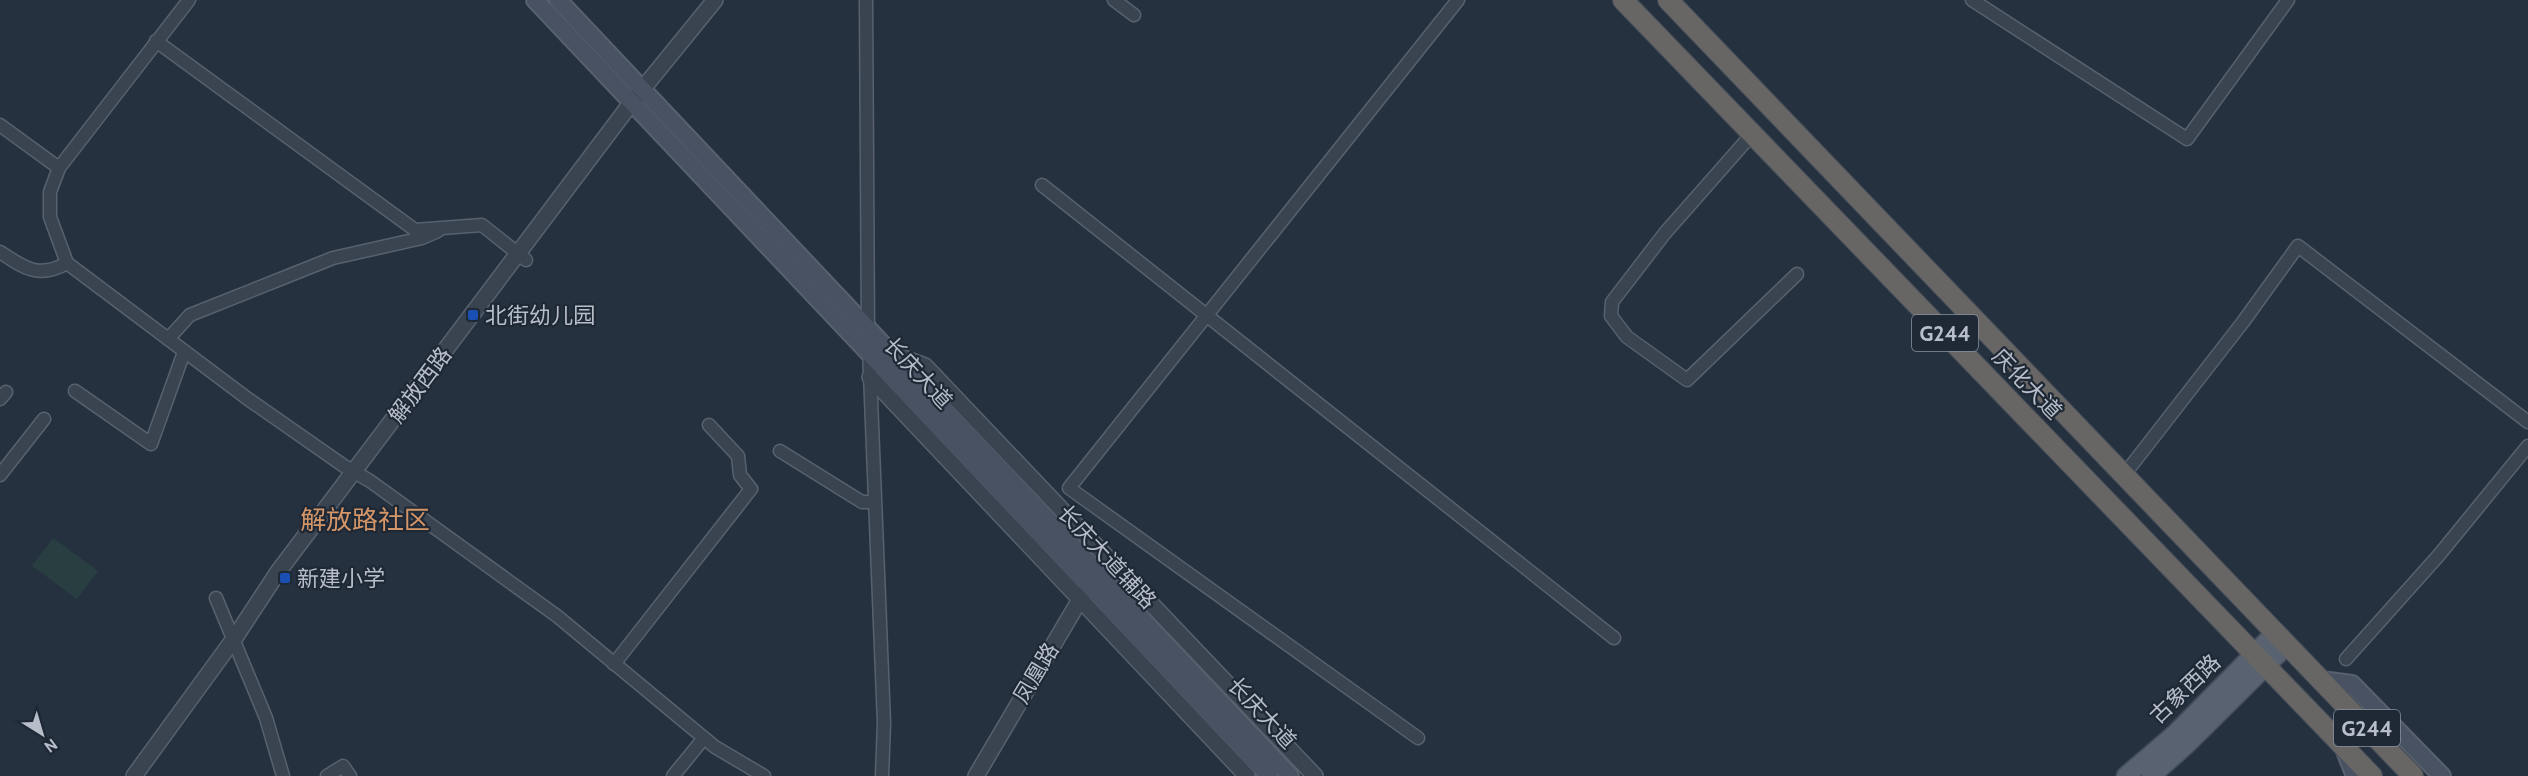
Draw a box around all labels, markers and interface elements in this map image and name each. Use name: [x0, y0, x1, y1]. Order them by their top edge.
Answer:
place label: 北街幼儿园: [485, 302, 595, 329]
marker: 北街幼儿园: [466, 308, 480, 322]
road number: G244: [1912, 315, 1978, 351]
street label: 长庆大道: [878, 332, 958, 414]
street label: 解放西路: [383, 342, 457, 428]
street label: 庆化大道: [1987, 343, 2067, 425]
street label: 长庆大道辅路: [1052, 500, 1162, 614]
district label: 解放路社区: [300, 504, 430, 536]
place label: 新建小学: [297, 565, 385, 592]
marker: 新建小学: [278, 571, 292, 585]
street label: 凤凰路: [1007, 638, 1065, 708]
street label: 古象西路: [2144, 649, 2226, 729]
street label: 长庆大道: [1222, 672, 1302, 754]
north arrow: [12, 704, 72, 764]
road number: G244: [2334, 710, 2400, 746]
text: N: [40, 735, 61, 757]

